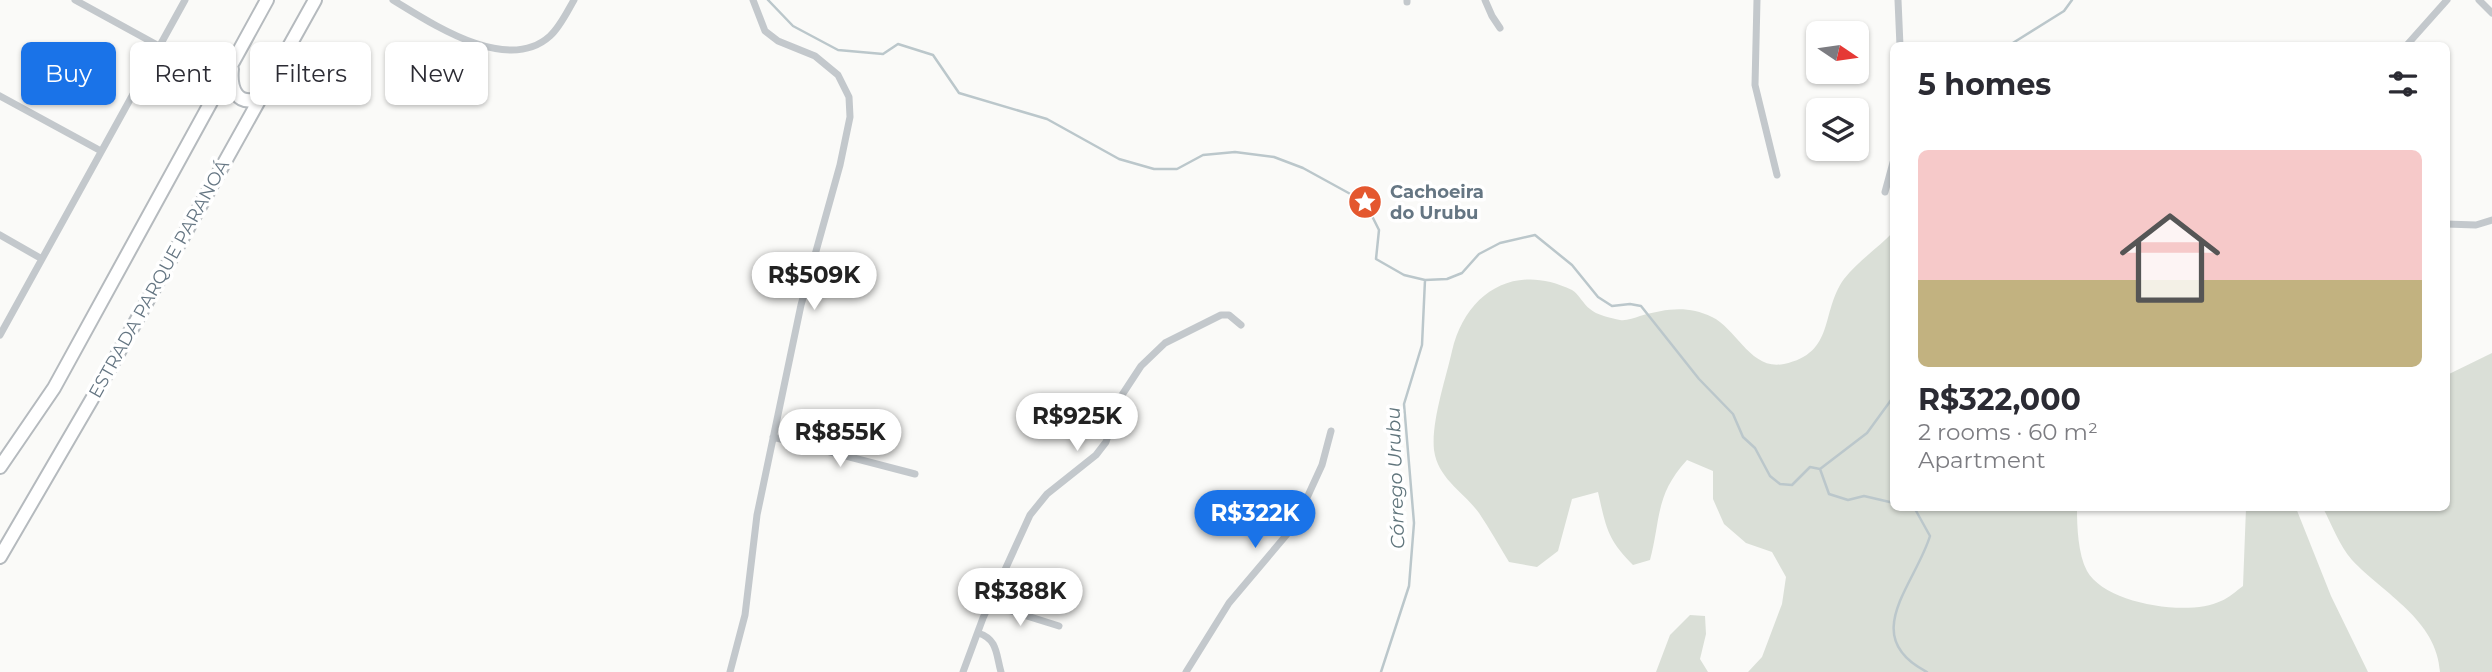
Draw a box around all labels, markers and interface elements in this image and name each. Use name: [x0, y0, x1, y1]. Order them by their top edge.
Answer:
north arrow: [1806, 21, 1869, 84]
map controls: [1806, 21, 1869, 161]
chip: Buy: [21, 42, 116, 105]
chip: Rent: [130, 42, 236, 105]
chip: Filters: [250, 42, 371, 105]
chip: New: [385, 42, 488, 105]
icon: filters: [2384, 65, 2422, 103]
text: 5 homes: [1918, 66, 2051, 103]
button: layers: [1806, 98, 1869, 161]
street label: ESTRADA PARQUE PARANOÁ: [84, 156, 234, 402]
place label: Cachoeira do Urubu: [1390, 181, 1484, 224]
place icon: Cachoeira do Urubu: [1346, 183, 1384, 221]
icon: home: [2107, 195, 2233, 321]
pin: R$509K: [757, 252, 871, 312]
text: R$509K: [768, 261, 860, 289]
text: R$322,000: [1918, 381, 2081, 418]
pin: R$925K: [1020, 393, 1134, 453]
text: R$925K: [1032, 402, 1122, 430]
water label: Córrego Urubu: [1382, 407, 1409, 549]
pin: R$855K: [783, 410, 897, 469]
text: R$855K: [794, 418, 886, 446]
text: 2 rooms · 60 m²: [1918, 418, 2098, 446]
text: Apartment: [1918, 446, 2046, 474]
pin: R$322K: [1198, 490, 1312, 550]
text: R$322K: [1210, 499, 1300, 527]
pin: R$388K: [963, 568, 1077, 628]
text: R$388K: [974, 577, 1066, 605]

